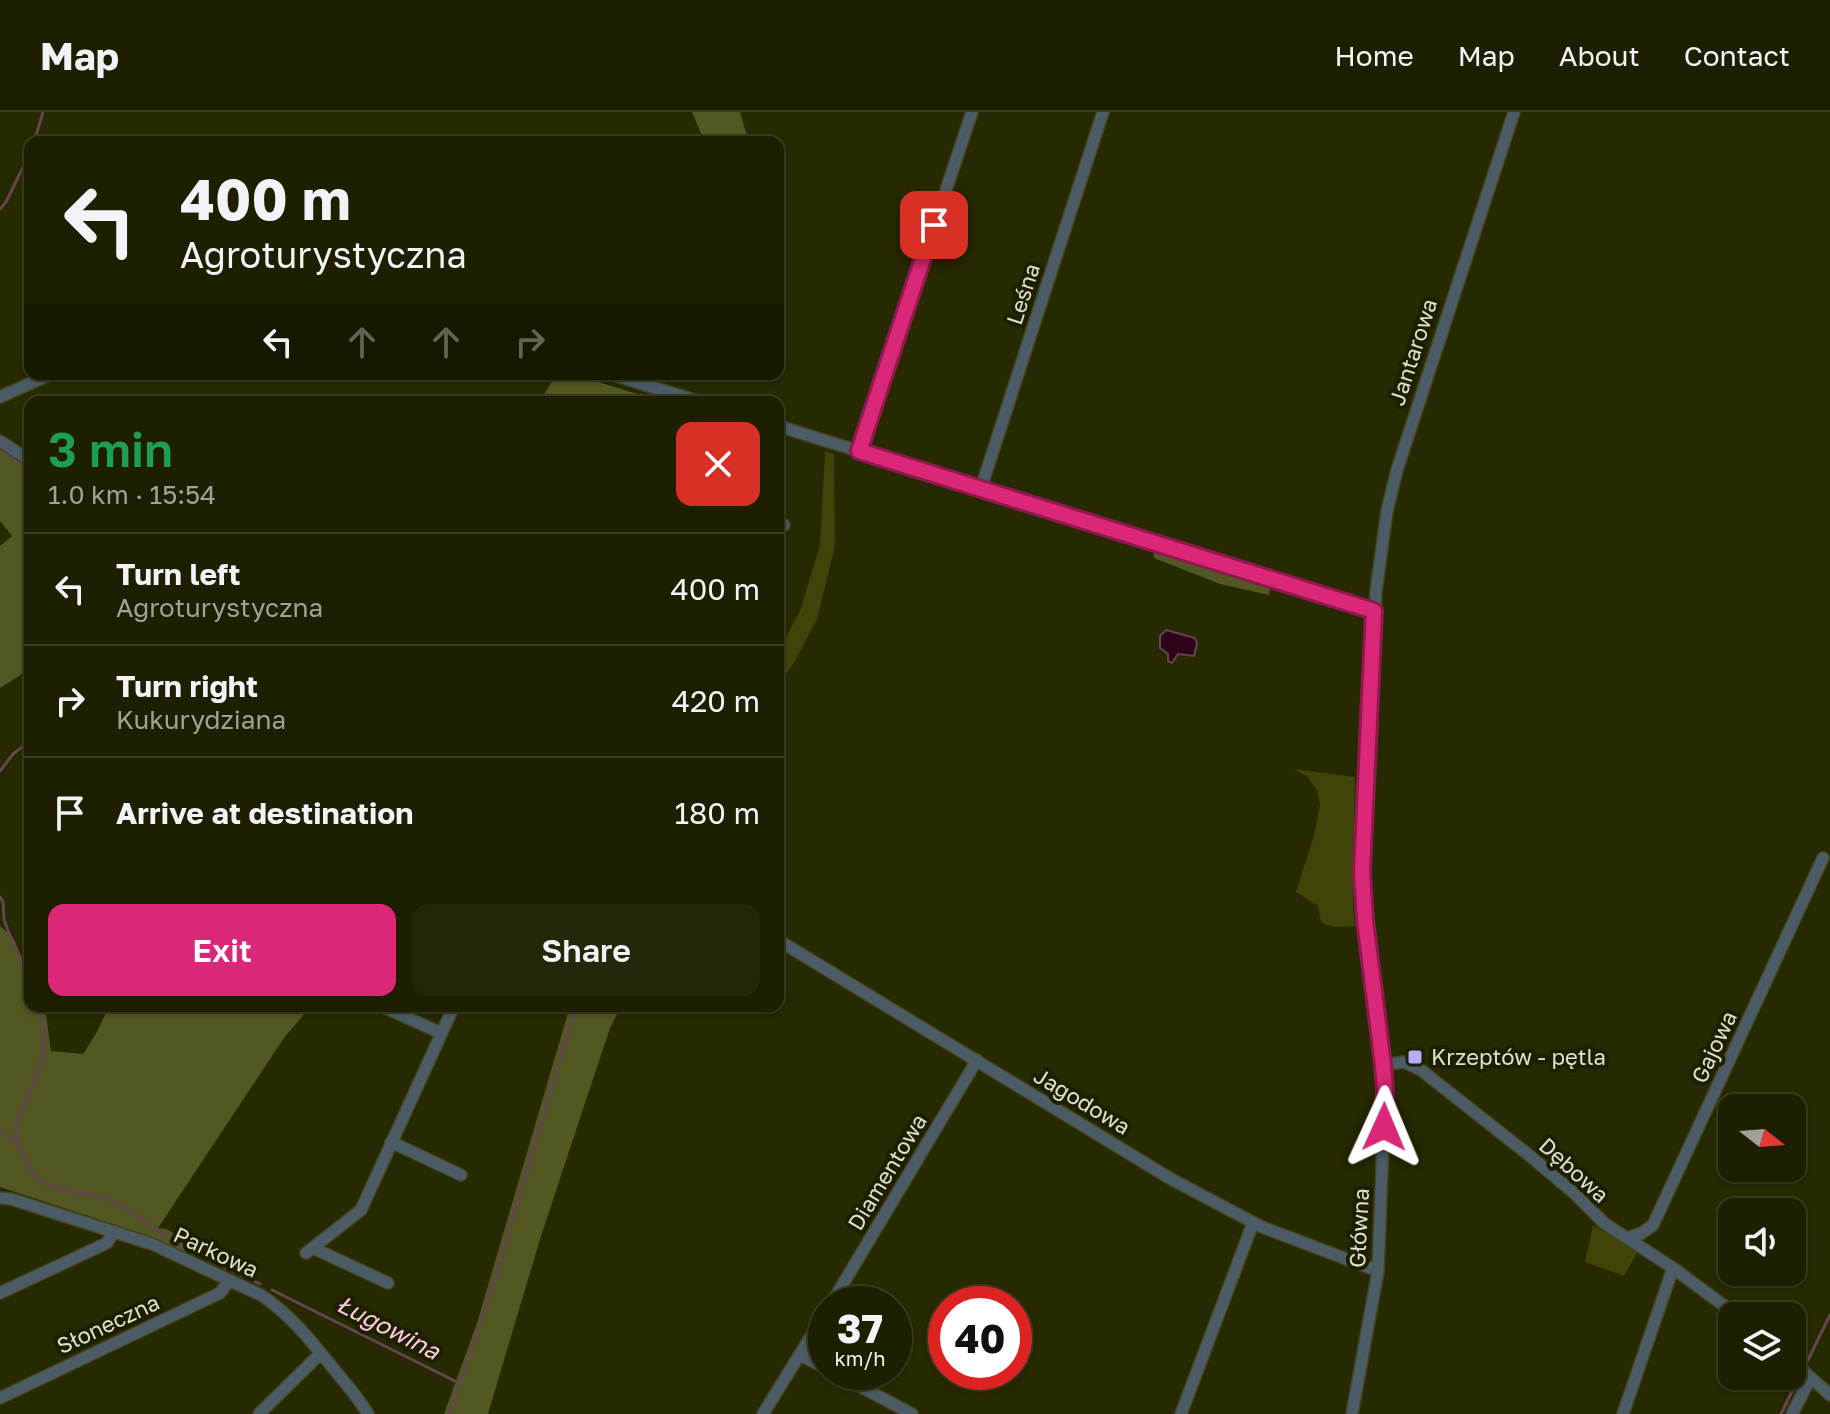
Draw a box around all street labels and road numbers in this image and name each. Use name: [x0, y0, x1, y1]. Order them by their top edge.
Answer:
street label: Leśna: [1000, 260, 1045, 328]
street label: Jantarowa: [1383, 295, 1442, 408]
street label: Gajowa: [1685, 1006, 1742, 1087]
street label: Jagodowa: [1029, 1061, 1135, 1140]
street label: Diamentowa: [841, 1109, 932, 1235]
street label: Dębowa: [1534, 1131, 1615, 1208]
street label: Główna: [1343, 1187, 1374, 1269]
street label: Parkowa: [170, 1220, 263, 1283]
street label: Słoneczna: [52, 1288, 163, 1359]

